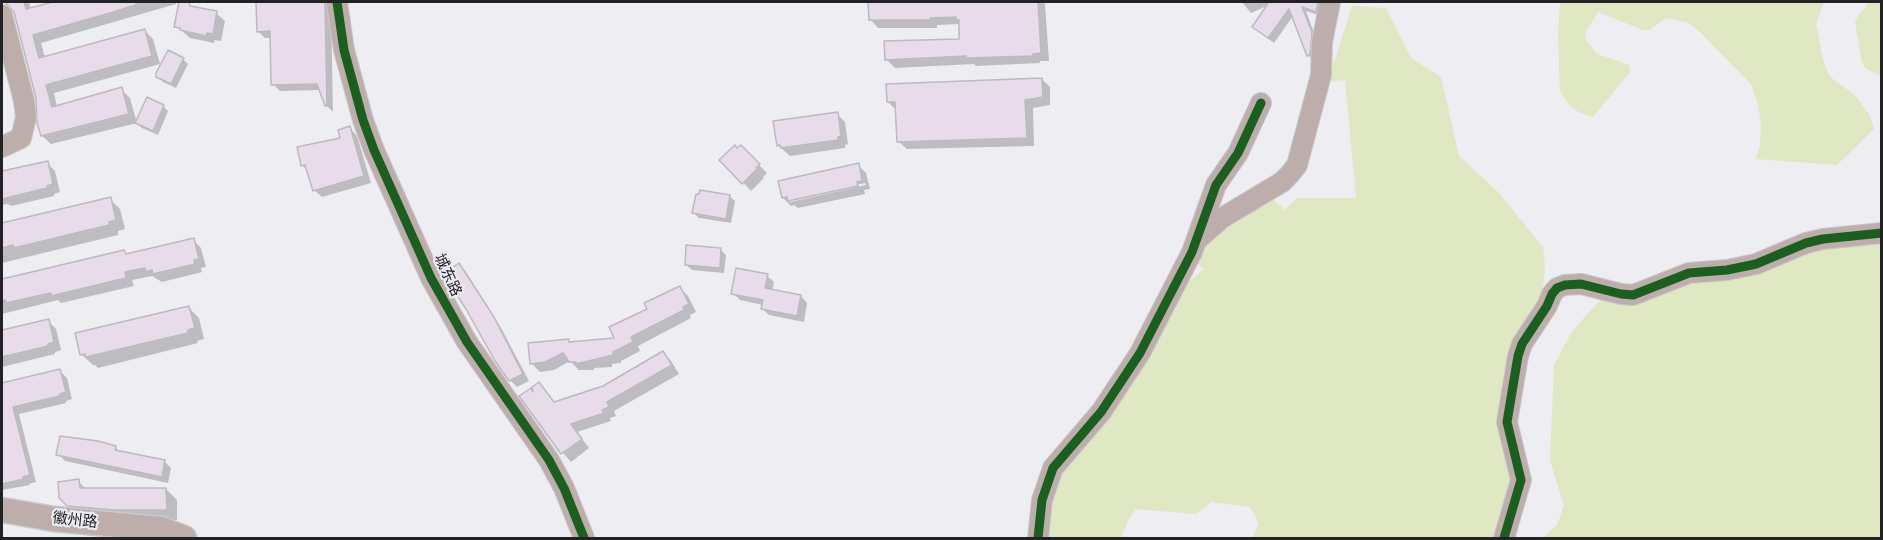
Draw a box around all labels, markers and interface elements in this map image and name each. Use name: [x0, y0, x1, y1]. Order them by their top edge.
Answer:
street label: 城东路: [430, 251, 466, 299]
street label: 徽州路: [52, 509, 98, 531]

